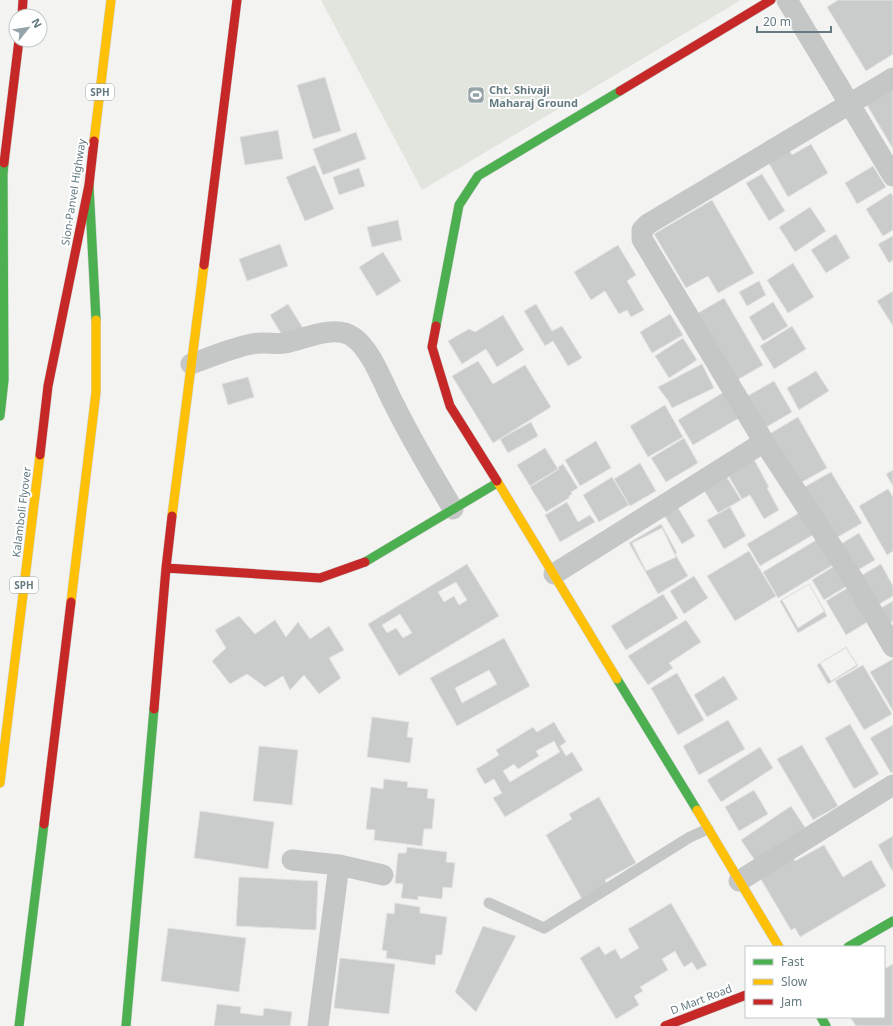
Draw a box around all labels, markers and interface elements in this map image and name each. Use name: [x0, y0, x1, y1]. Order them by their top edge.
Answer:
north arrow: [8, 8, 48, 48]
scale bar: [757, 8, 831, 34]
text: 20 m: [763, 13, 791, 30]
text: N: [28, 15, 46, 30]
place label: Cht. Shivaji Maharaj Ground: [489, 82, 578, 110]
road number: SPH: [86, 84, 114, 100]
sports icon: Cht. Shivaji Maharaj Ground: [466, 85, 486, 105]
street label: Sion-Panvel Highway: [57, 137, 89, 246]
street label: Kalamboli Flyover: [8, 465, 34, 558]
road number: SPH: [10, 577, 38, 593]
legend: [745, 946, 885, 1018]
text: Fast: [781, 953, 805, 970]
text: Slow: [781, 973, 808, 990]
street label: D Mart Road: [668, 980, 734, 1018]
text: Jam: [780, 993, 802, 1010]

